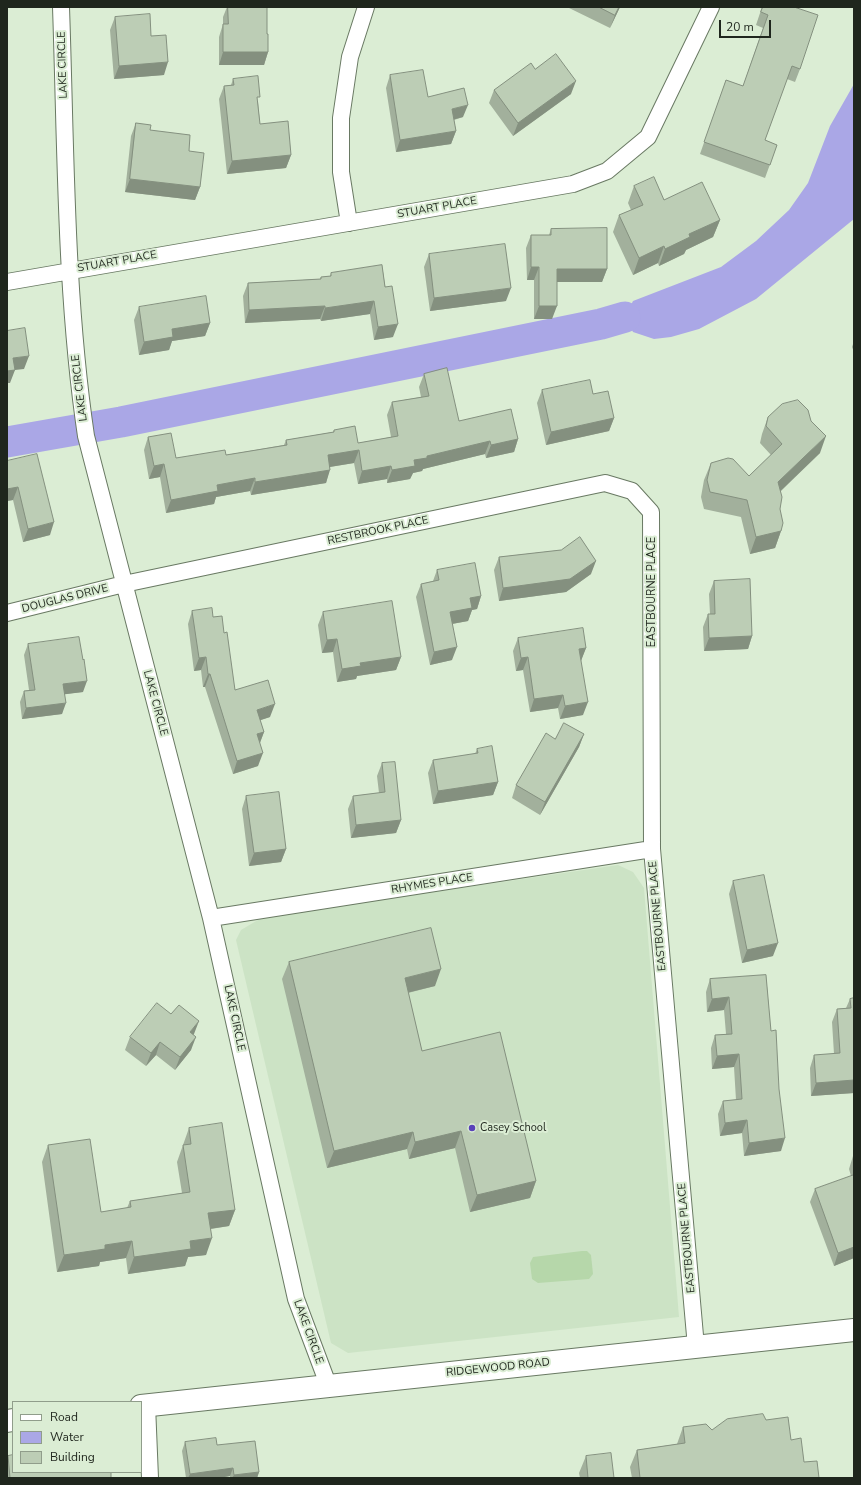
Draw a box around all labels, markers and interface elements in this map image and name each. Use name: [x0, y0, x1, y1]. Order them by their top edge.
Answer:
scale bar: [721, 12, 773, 38]
text: 20 m: [726, 19, 754, 35]
street label: LAKE CIRCLE: [55, 31, 71, 99]
street label: STUART PLACE: [396, 195, 478, 221]
street label: STUART PLACE: [76, 249, 158, 275]
street label: LAKE CIRCLE: [69, 354, 91, 422]
street label: RESTBROOK PLACE: [326, 514, 430, 548]
street label: EASTBOURNE PLACE: [645, 537, 659, 647]
street label: DOUGLAS DRIVE: [21, 582, 109, 616]
street label: LAKE CIRCLE: [140, 669, 170, 737]
street label: EASTBOURNE PLACE: [647, 860, 669, 972]
street label: RHYMES PLACE: [390, 871, 474, 897]
street label: LAKE CIRCLE: [221, 984, 247, 1052]
place label: Casey School: [480, 1121, 546, 1135]
marker: Casey School: [467, 1123, 477, 1133]
street label: EASTBOURNE PLACE: [676, 1182, 698, 1294]
street label: LAKE CIRCLE: [290, 1298, 326, 1366]
street label: RIDGEWOOD ROAD: [445, 1356, 551, 1380]
legend: [12, 1401, 142, 1473]
text: Road: [50, 1409, 78, 1425]
text: Water: [50, 1429, 84, 1445]
text: Building: [50, 1449, 95, 1465]

